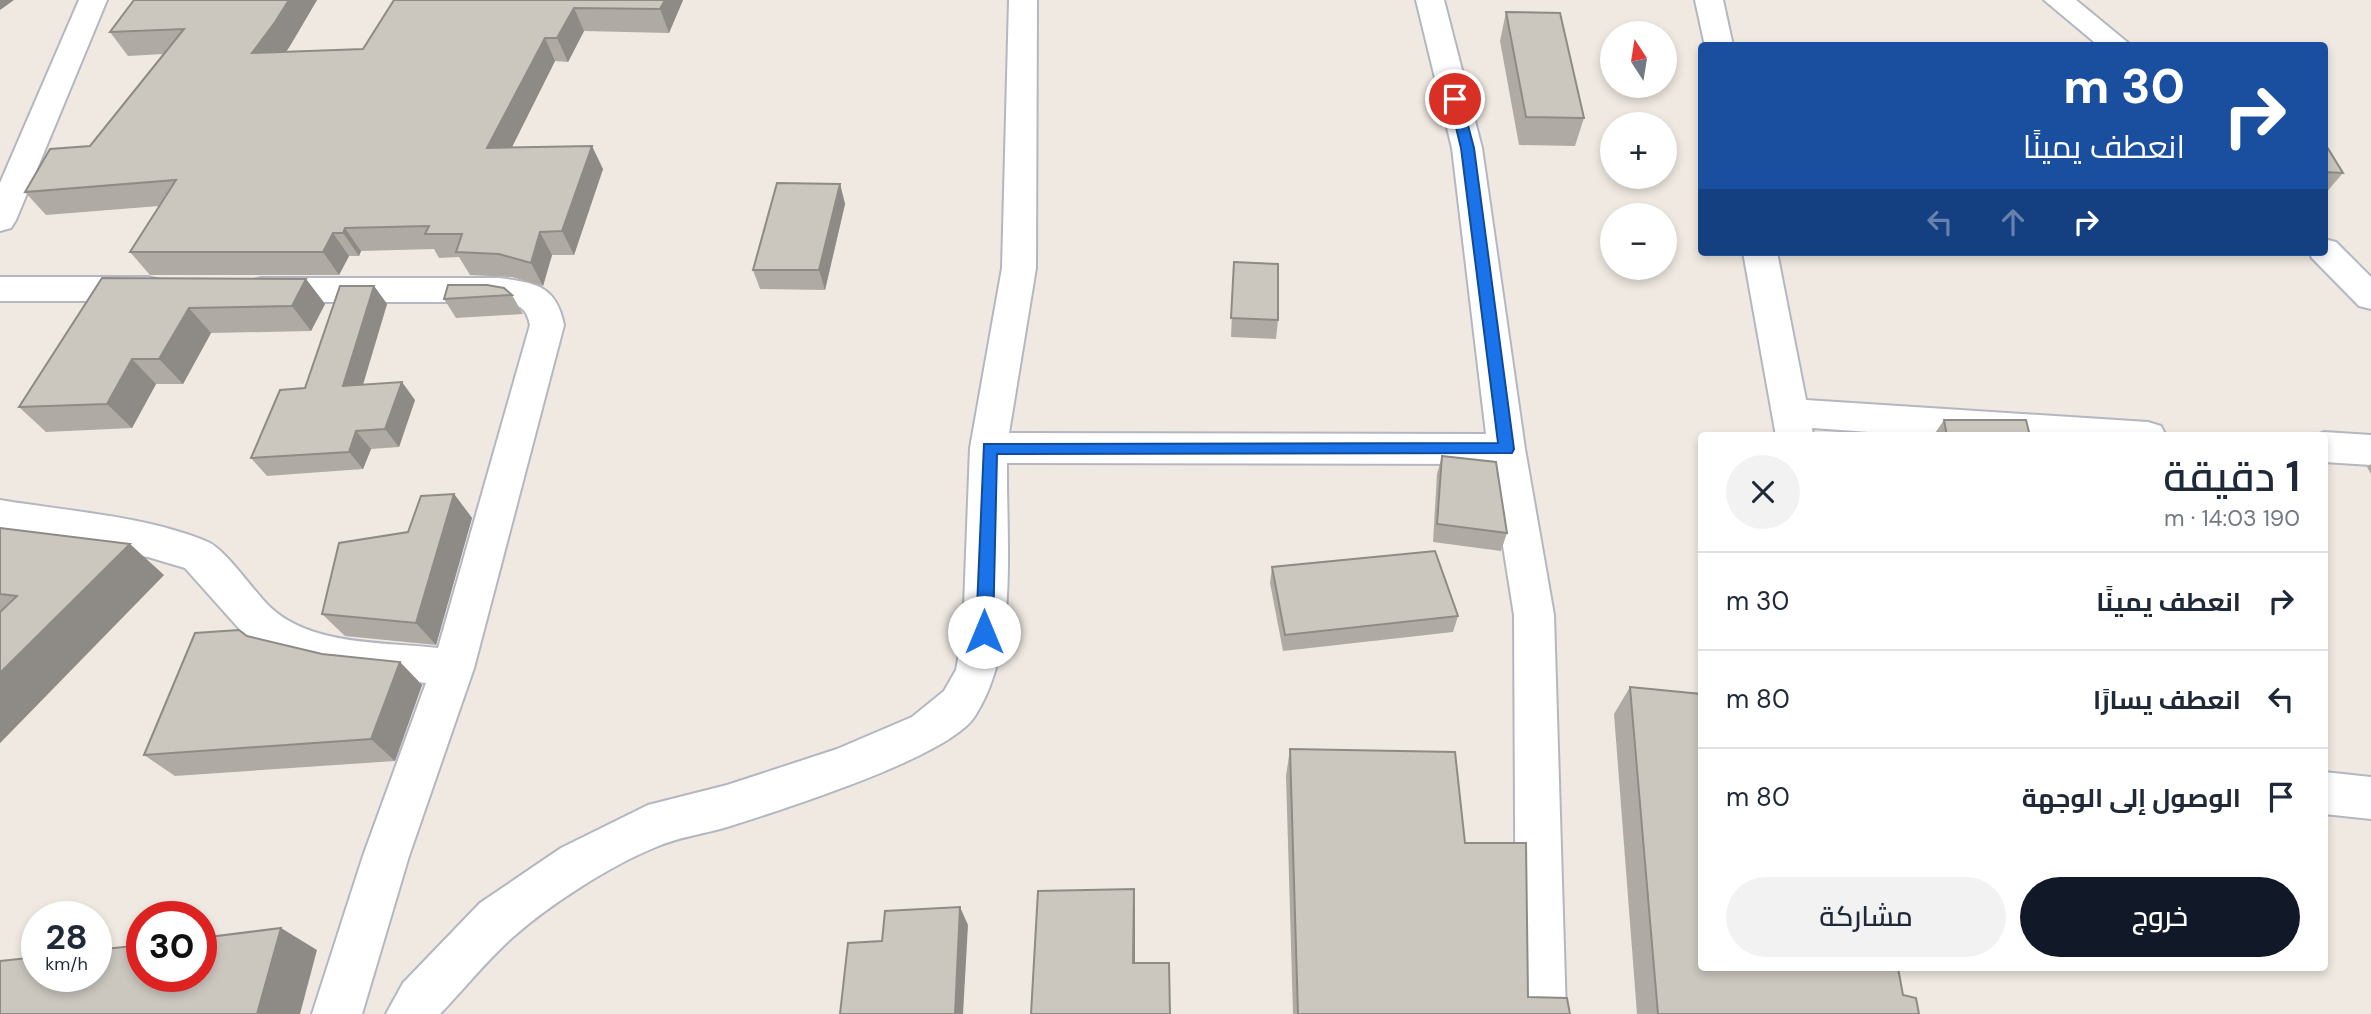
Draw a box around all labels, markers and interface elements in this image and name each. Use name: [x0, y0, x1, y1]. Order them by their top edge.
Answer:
north arrow: [1600, 21, 1676, 98]
map controls: [1600, 21, 1677, 280]
text: 30 m: [2063, 54, 2185, 118]
pin: [1425, 69, 1485, 129]
icon: right: [2209, 70, 2300, 161]
icon: arrive: [1436, 80, 1474, 118]
button: +: [1600, 112, 1677, 189]
text: انعطف يمينًا: [2023, 126, 2185, 168]
button: −: [1600, 203, 1677, 280]
icon: left: [1921, 203, 1959, 241]
icon: ahead: [1994, 203, 2032, 241]
icon: right: [2067, 203, 2105, 241]
text: 1 دقيقة: [2163, 449, 2300, 504]
button: close: [1726, 455, 1800, 529]
text: 190 m · 14:03: [2164, 503, 2300, 533]
icon: right: [2262, 582, 2300, 620]
text: 30 m: [1726, 584, 1789, 618]
text: انعطف يمينًا: [2096, 585, 2241, 619]
position arrow: [947, 595, 1021, 669]
icon: left: [2262, 680, 2300, 718]
text: 80 m: [1726, 682, 1790, 716]
text: انعطف يسارًا: [2093, 683, 2241, 717]
icon: arrive: [2262, 778, 2300, 816]
text: 80 m: [1726, 780, 1790, 814]
text: الوصول إلى الوجهة: [2022, 781, 2241, 815]
button: مشاركة: [1726, 877, 2006, 957]
button: خروج: [2020, 877, 2300, 957]
speed limit sign: 30: [126, 901, 217, 992]
text: 28: [45, 914, 88, 960]
text: km/h: [45, 952, 88, 976]

